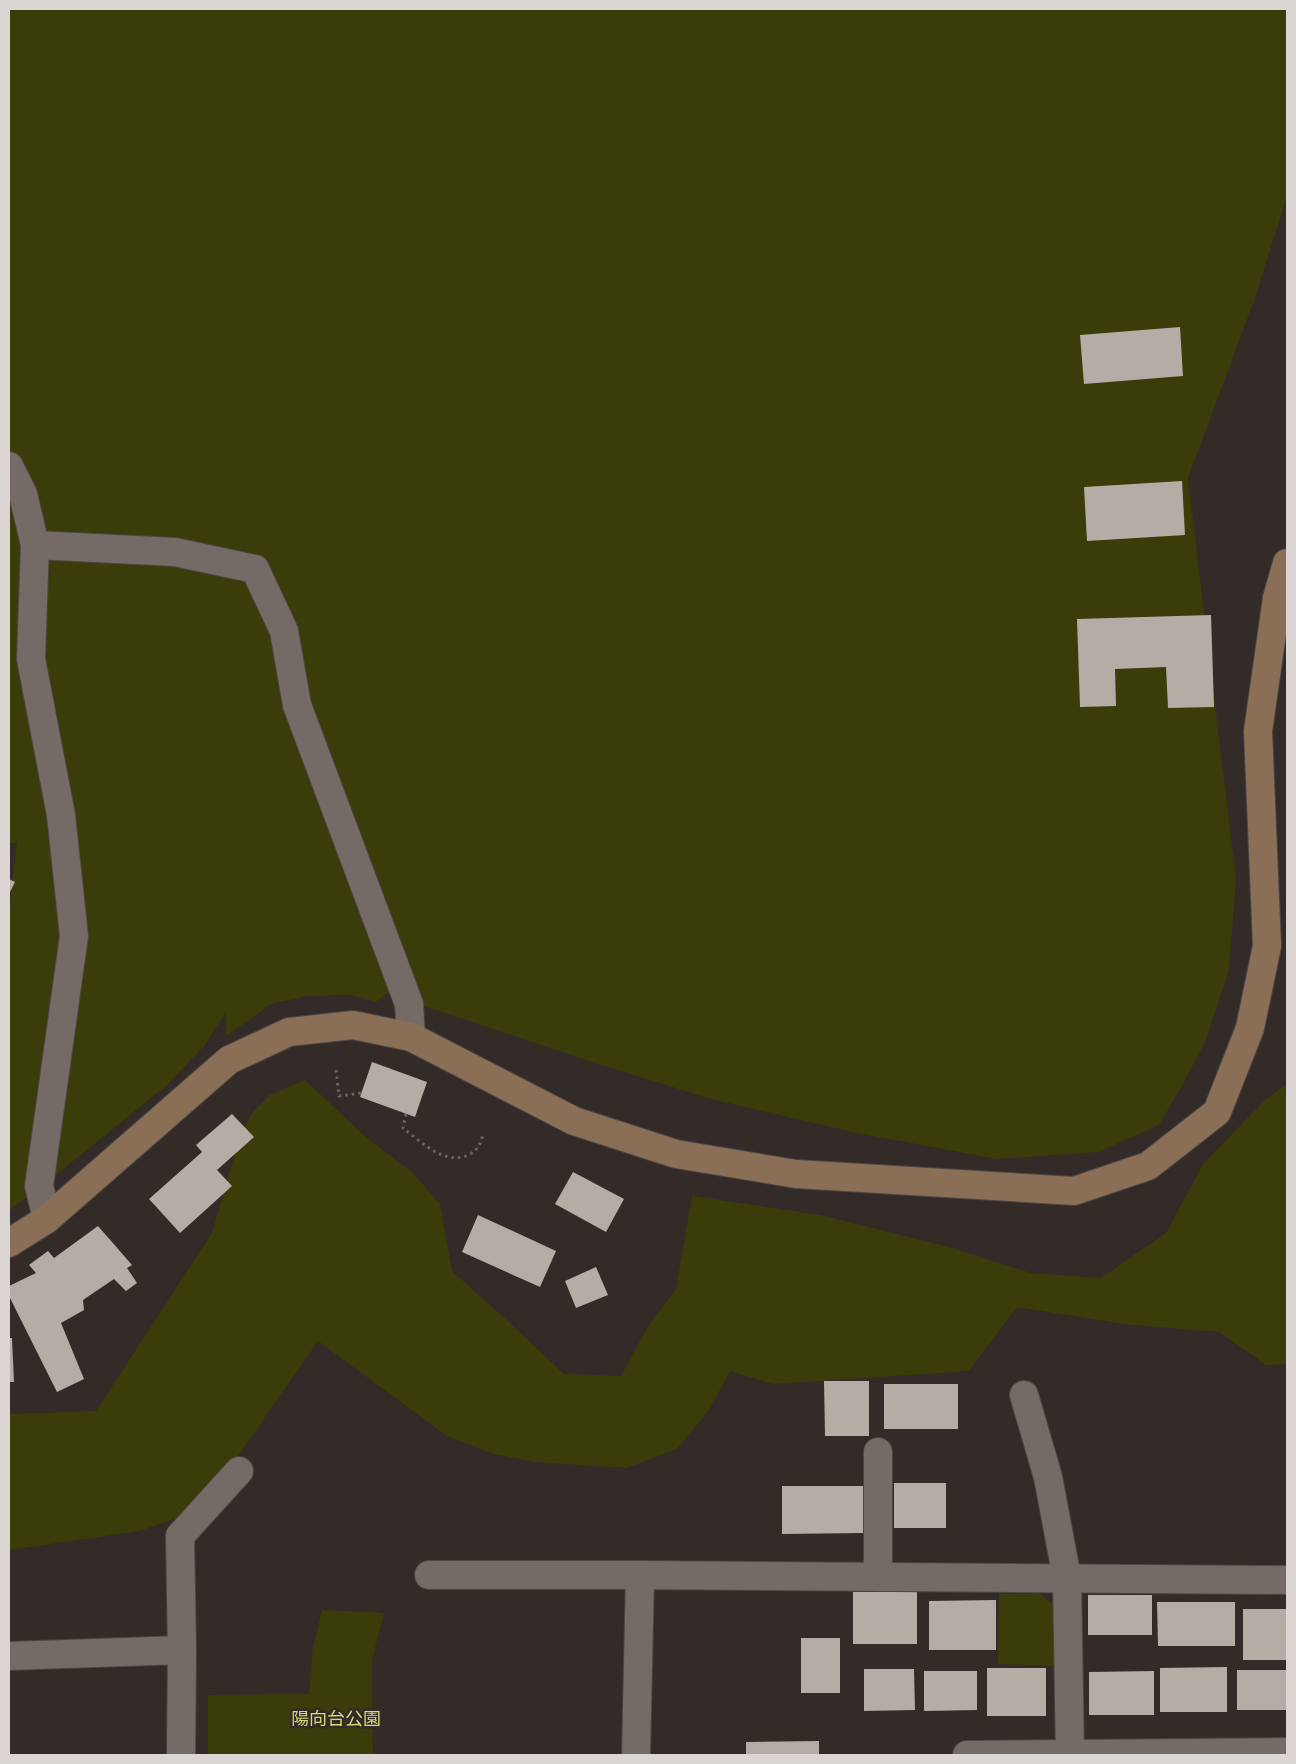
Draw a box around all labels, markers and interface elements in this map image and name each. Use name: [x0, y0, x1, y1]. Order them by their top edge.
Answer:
park label: 陽向台公園: [291, 1709, 381, 1729]

